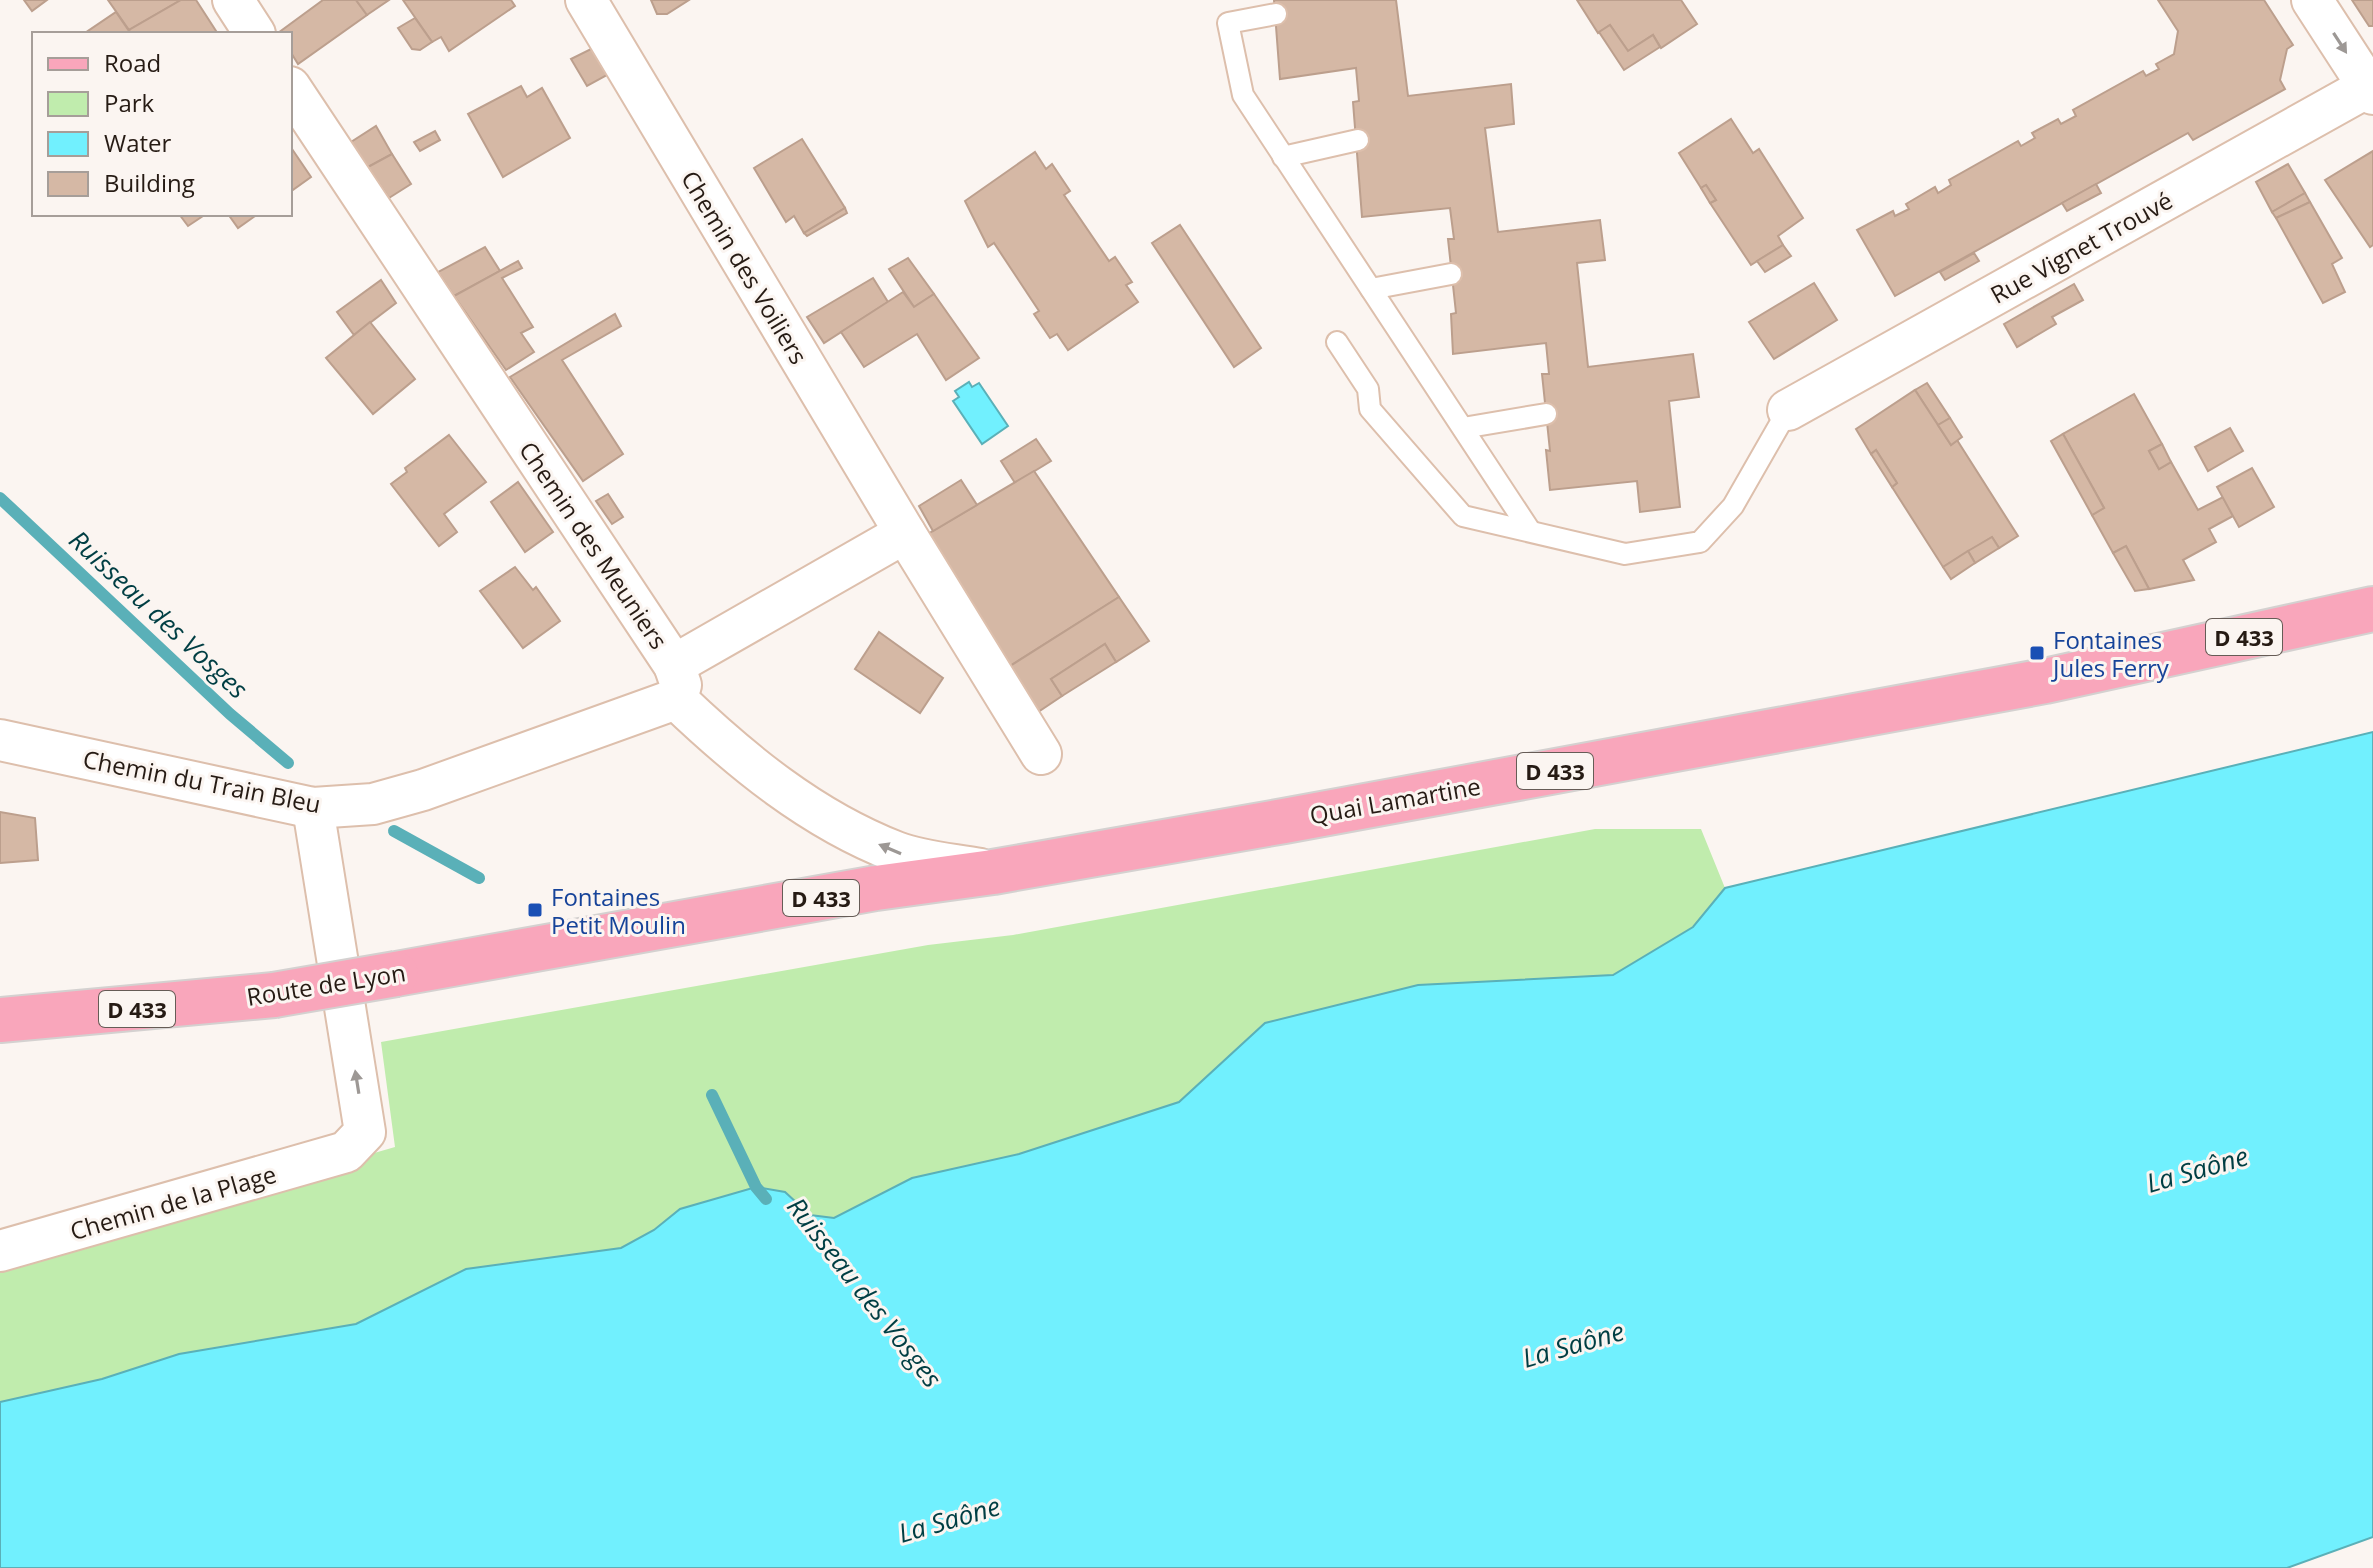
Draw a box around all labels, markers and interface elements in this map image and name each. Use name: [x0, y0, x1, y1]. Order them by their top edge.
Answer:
legend: [32, 32, 292, 216]
one-way arrow: [2332, 33, 2347, 54]
text: Road: [104, 46, 161, 79]
text: Park: [104, 86, 155, 119]
text: Water: [104, 126, 172, 159]
street label: Chemin des Voiliers: [674, 164, 816, 370]
text: Building: [104, 166, 195, 199]
street label: Rue Vignet Trouvé: [1984, 183, 2178, 311]
street label: Chemin des Meuniers: [512, 435, 676, 655]
water label: Ruisseau des Vosges: [62, 522, 256, 706]
road number: D 433: [2206, 619, 2282, 655]
place label: Fontaines Jules Ferry: [2051, 623, 2170, 684]
marker: Fontaines Jules Ferry: [2028, 644, 2046, 662]
street label: Chemin du Train Bleu: [80, 742, 324, 820]
road number: D 433: [1517, 753, 1593, 789]
street label: Quai Lamartine: [1307, 769, 1483, 831]
one-way arrow: [878, 842, 902, 855]
place label: Fontaines Petit Moulin: [551, 880, 686, 941]
road number: D 433: [783, 880, 859, 916]
marker: Fontaines Petit Moulin: [526, 901, 544, 919]
street label: Route de Lyon: [244, 955, 408, 1013]
road number: D 433: [99, 991, 175, 1027]
one-way arrow: [350, 1069, 363, 1094]
water label: La Saône: [2142, 1137, 2252, 1201]
street label: Chemin de la Plage: [66, 1157, 280, 1247]
water label: Ruisseau des Vosges: [779, 1190, 951, 1394]
water label: La Saône: [1518, 1312, 1628, 1376]
water label: La Saône: [894, 1487, 1004, 1551]

